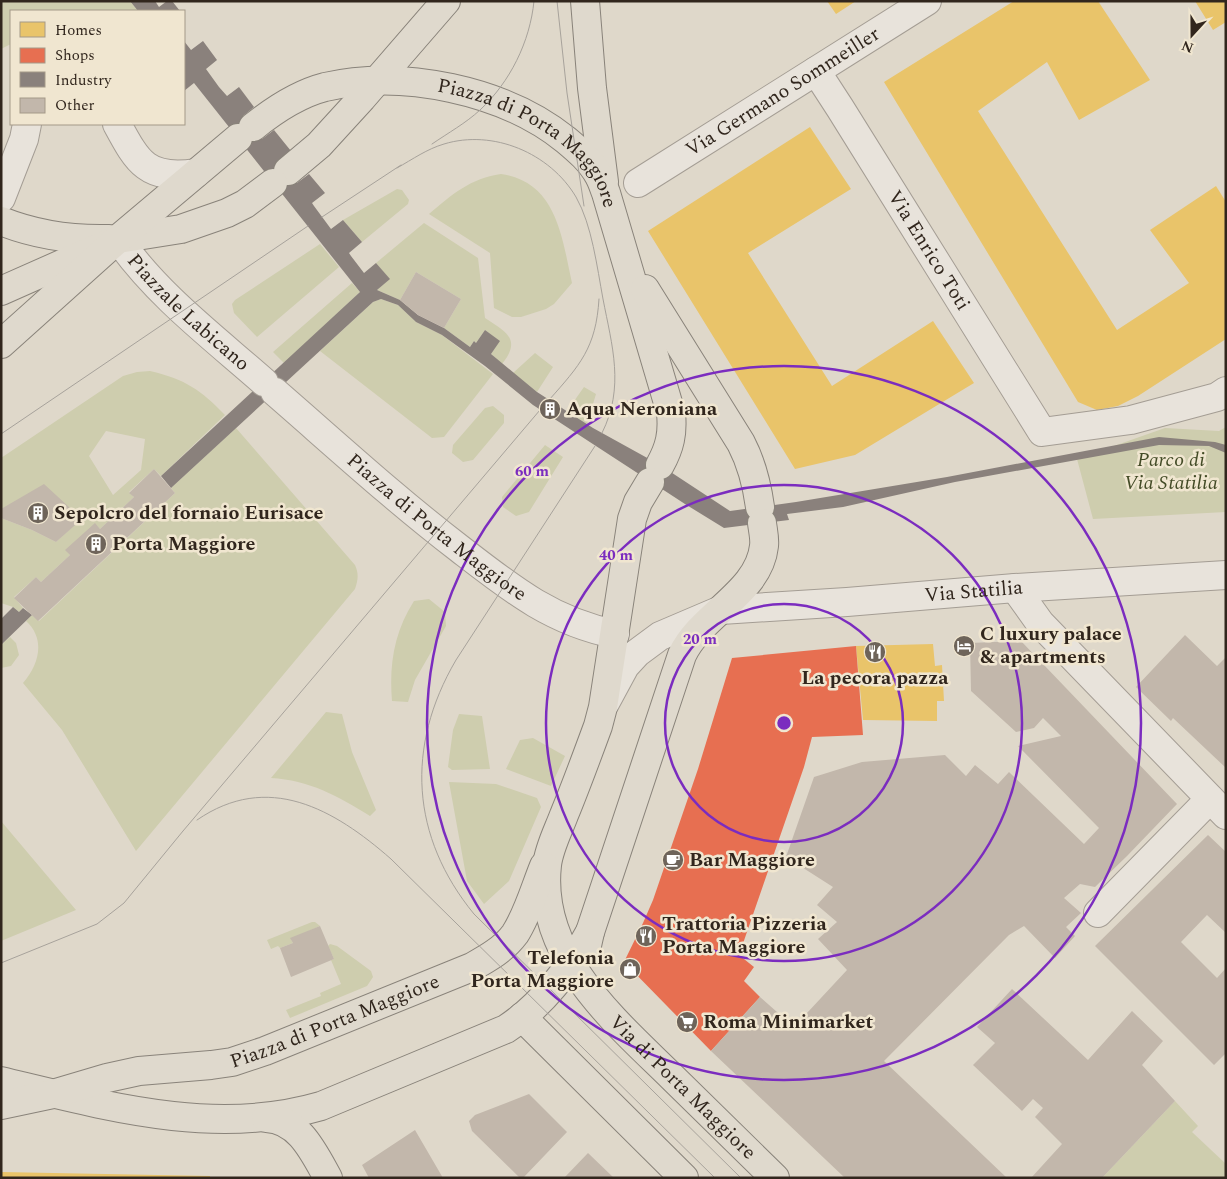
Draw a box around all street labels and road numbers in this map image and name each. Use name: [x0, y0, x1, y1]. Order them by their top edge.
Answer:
street label: Via Germano Sommeiller: [680, 19, 886, 164]
street label: Piazza di Porta Maggiore: [435, 71, 625, 211]
street label: Via Enrico Toti: [880, 184, 978, 316]
street label: Piazzale Labicano: [120, 247, 256, 378]
street label: Piazza di Porta Maggiore: [340, 446, 533, 609]
street label: Via Statilia: [923, 573, 1024, 610]
street label: Piazza di Porta Maggiore: [226, 967, 444, 1077]
street label: Via di Porta Maggiore: [602, 1008, 763, 1167]

